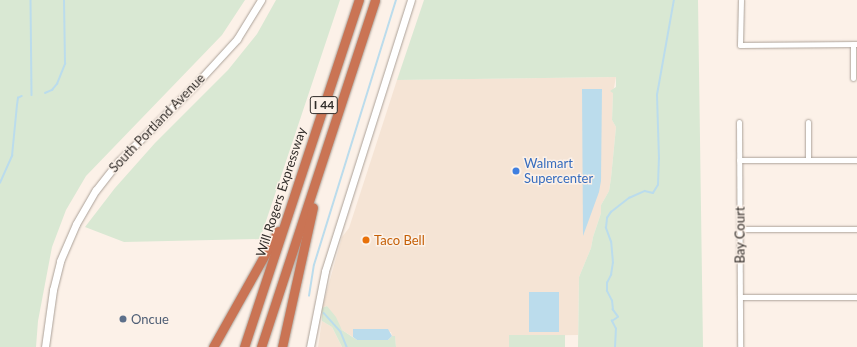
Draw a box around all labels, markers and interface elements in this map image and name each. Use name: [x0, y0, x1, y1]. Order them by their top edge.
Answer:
street label: South Portland Avenue: [106, 70, 208, 176]
road number: I 44: [309, 95, 339, 115]
street label: Will Rogers Expressway: [253, 125, 309, 259]
place label: Walmart Supercenter: [524, 156, 593, 187]
marker: Walmart Supercenter: [511, 166, 521, 176]
street label: Bay Court: [732, 206, 748, 264]
place label: Taco Bell: [374, 232, 425, 248]
marker: Taco Bell: [361, 235, 371, 245]
place label: Oncue: [131, 311, 169, 327]
marker: Oncue: [118, 314, 128, 324]

